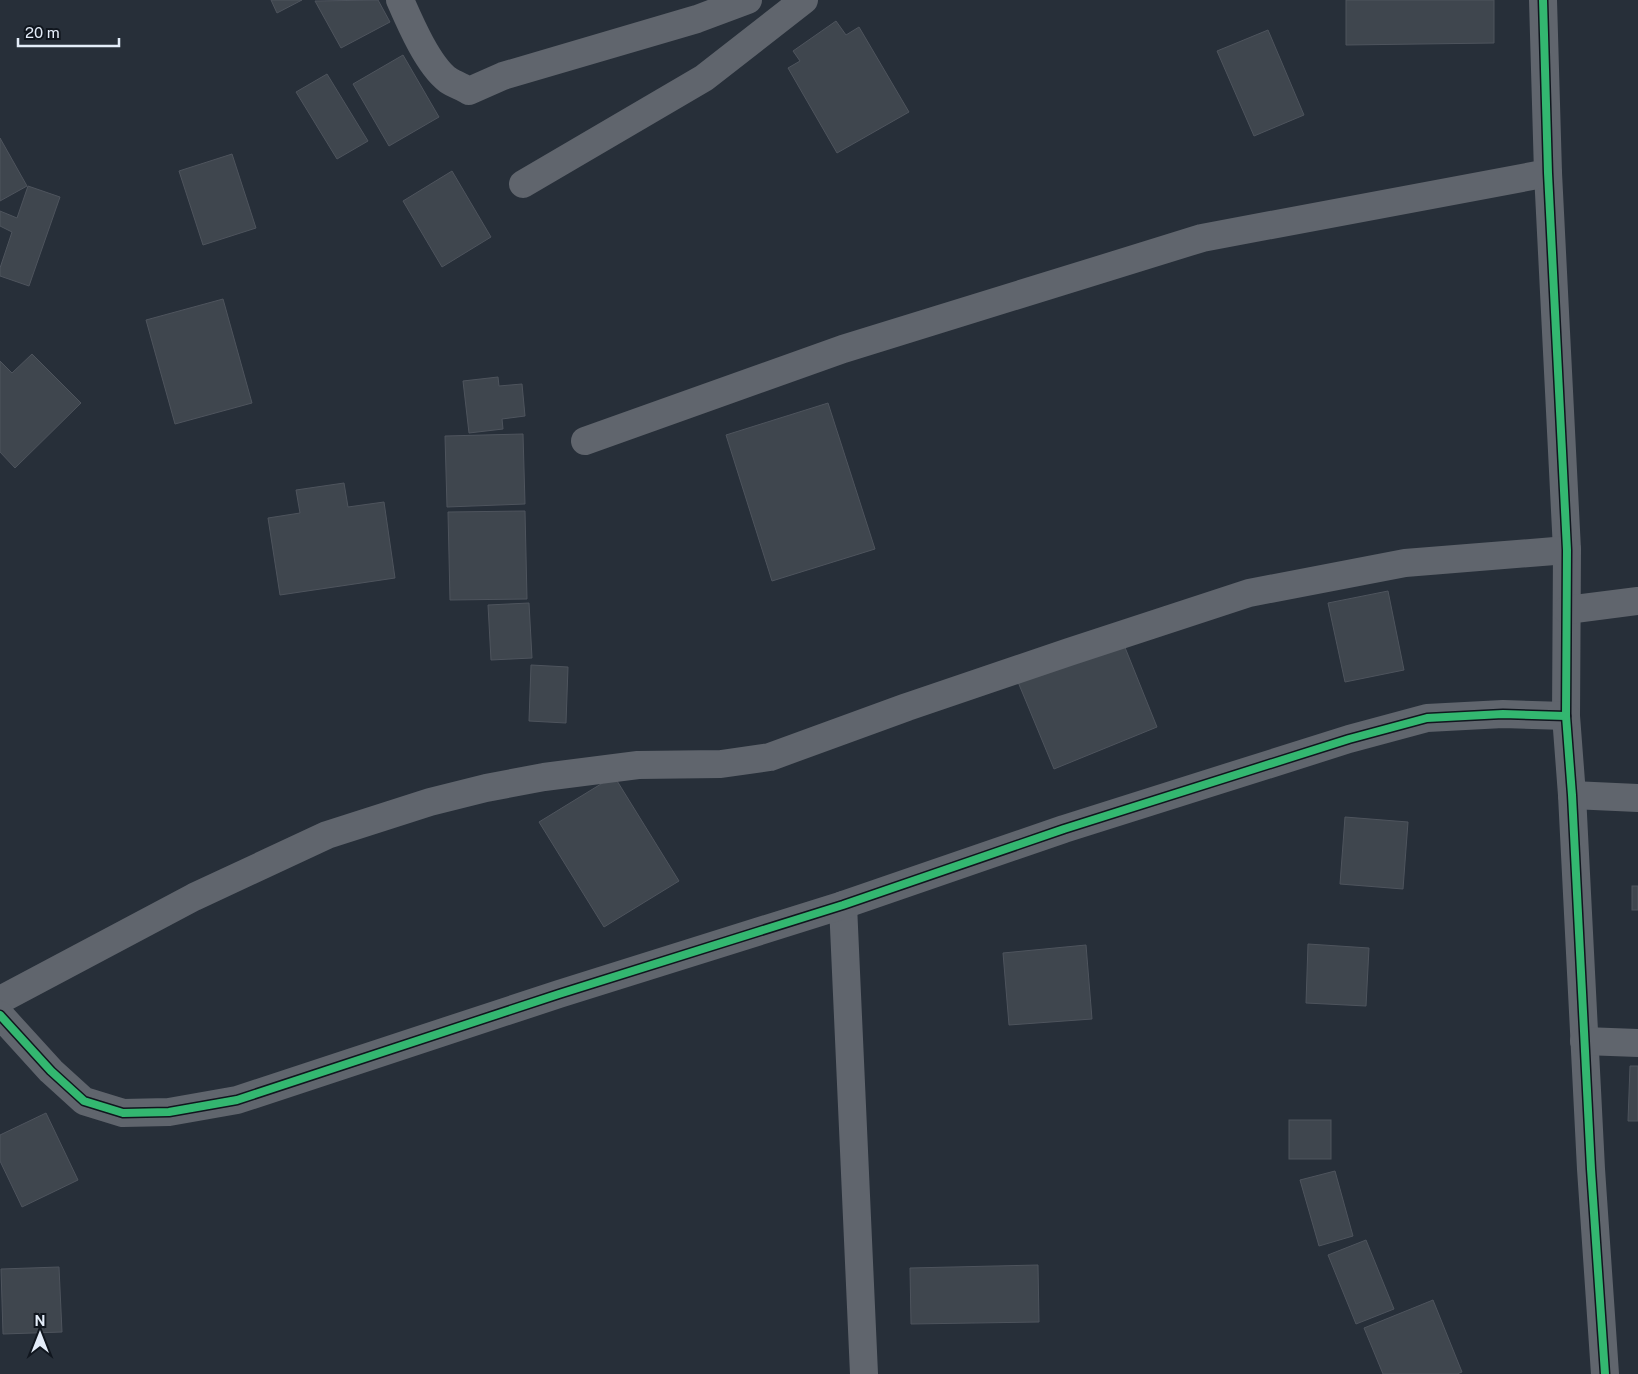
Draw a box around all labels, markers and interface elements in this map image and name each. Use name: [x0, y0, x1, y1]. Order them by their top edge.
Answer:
scale bar: [18, 15, 119, 47]
text: 20 m: [25, 24, 60, 41]
north arrow: [15, 1309, 65, 1359]
text: N: [35, 1313, 45, 1329]

